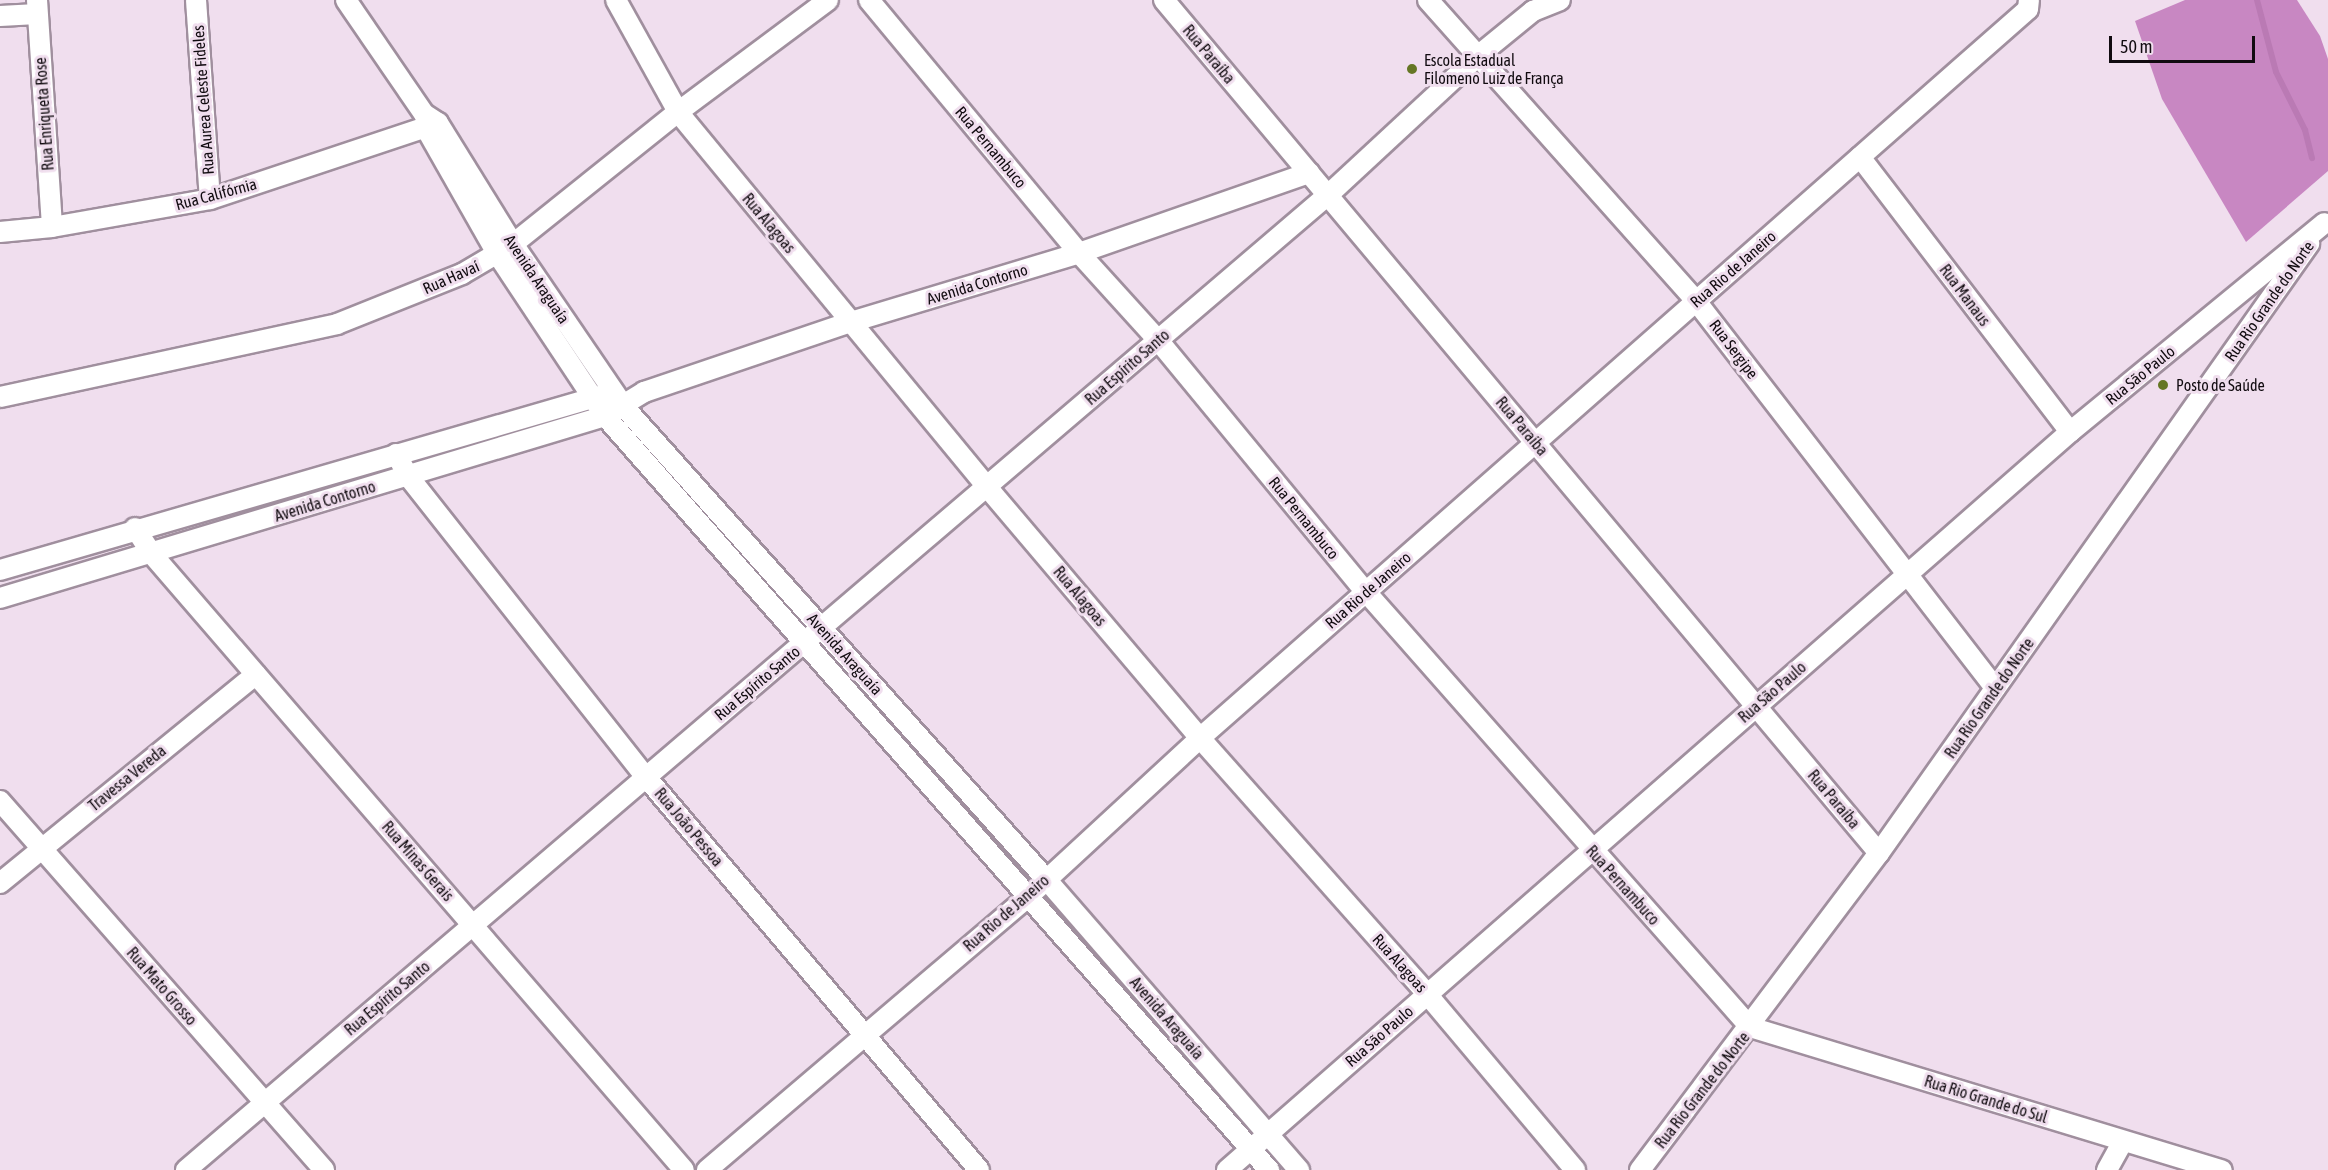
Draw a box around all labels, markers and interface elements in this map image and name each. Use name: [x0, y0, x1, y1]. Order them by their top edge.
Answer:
street label: Rua Paraíba: [1179, 21, 1239, 87]
scale bar: [2112, 24, 2258, 62]
street label: Rua Aurea Celeste Fideles: [188, 25, 218, 175]
text: 50 m: [2120, 36, 2152, 57]
place label: Escola Estadual Filomeno Luiz de França: [1424, 50, 1564, 88]
street label: Rua Enriqueta Rose: [30, 57, 58, 171]
marker: Escola Estadual Filomeno Luiz de França: [1405, 62, 1419, 76]
street label: Rua Pernambuco: [951, 102, 1031, 192]
street label: Rua Califórnia: [173, 174, 259, 214]
street label: Rua Alagoas: [738, 189, 800, 257]
street label: Rua Rio de Janeiro: [1686, 227, 1780, 311]
street label: Avenida Araguaía: [500, 231, 574, 327]
street label: Rua Rio Grande do Norte: [2220, 237, 2318, 365]
street label: Rua Havaí: [420, 256, 482, 298]
street label: Avenida Contorno: [924, 260, 1030, 308]
street label: Rua Manaus: [1936, 260, 1994, 330]
street label: Rua Sergipe: [1706, 316, 1762, 382]
street label: Rua Espírito Santo: [1081, 325, 1173, 409]
street label: Rua São Paulo: [2102, 341, 2178, 409]
place label: Posto de Saúde: [2176, 375, 2265, 395]
marker: Posto de Saúde: [2154, 376, 2172, 394]
street label: Rua Paraíba: [1492, 393, 1552, 459]
street label: Rua Pernambuco: [1265, 473, 1343, 563]
street label: Avenida Contorno: [272, 477, 378, 525]
street label: Rua Rio de Janeiro: [1321, 548, 1415, 632]
street label: Rua Alagoas: [1049, 562, 1111, 630]
street label: Avenida Araguaía: [803, 609, 887, 699]
street label: Rua Rio Grande do Norte: [1940, 634, 2038, 762]
street label: Rua Espírito Santo: [710, 642, 804, 724]
street label: Rua São Paulo: [1734, 657, 1810, 727]
street label: Travessa Vereda: [84, 741, 170, 815]
street label: Rua Paraíba: [1804, 766, 1864, 832]
street label: Rua João Pessoa: [651, 784, 727, 870]
street label: Rua Minas Gerais: [378, 817, 458, 905]
street label: Rua Pernambuco: [1582, 841, 1664, 929]
street label: Rua Rio de Janeiro: [959, 871, 1053, 955]
street label: Rua Alagoas: [1369, 930, 1431, 996]
street label: Rua Mato Grosso: [123, 943, 201, 1029]
street label: Rua Espírito Santo: [340, 957, 434, 1039]
street label: Avenida Araguaía: [1126, 973, 1208, 1063]
street label: Rua São Paulo: [1341, 1001, 1417, 1071]
street label: Rua Rio Grande do Norte: [1651, 1028, 1753, 1152]
street label: Rua Rio Grande do Sul: [1922, 1071, 2050, 1127]

